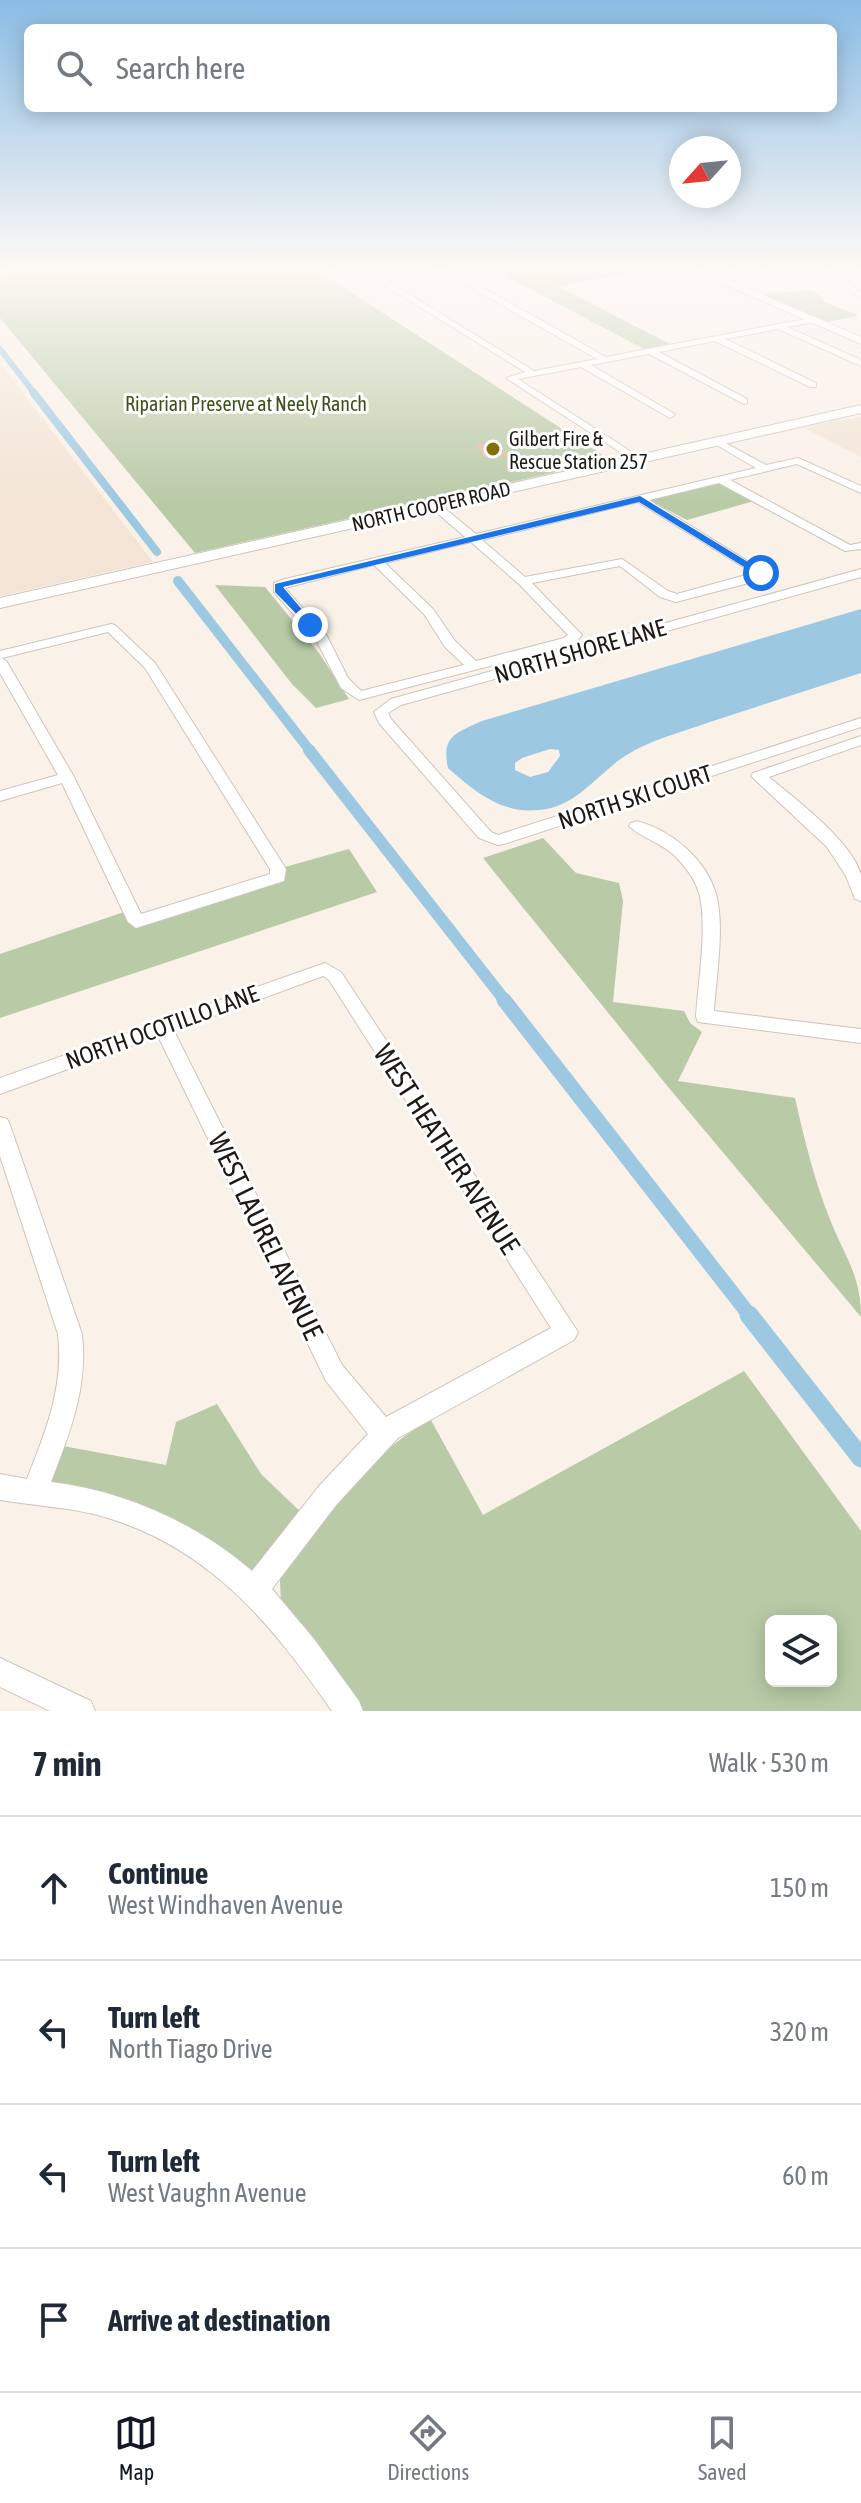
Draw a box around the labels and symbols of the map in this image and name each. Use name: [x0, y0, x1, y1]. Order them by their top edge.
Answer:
north arrow: [669, 136, 741, 208]
park label: Riparian Preserve at Neely Ranch: [125, 392, 367, 415]
place label: Gilbert Fire & Rescue Station 257: [509, 427, 648, 473]
marker: Gilbert Fire & Rescue Station 257: [484, 440, 502, 458]
street label: NORTH COOPER ROAD: [349, 477, 513, 535]
route start: [743, 555, 779, 591]
route end: [292, 607, 328, 643]
street label: NORTH SHORE LANE: [491, 614, 669, 688]
street label: NORTH SKI COURT: [555, 759, 716, 835]
street label: NORTH OCOTILLO LANE: [62, 980, 262, 1074]
street label: WEST HEATHER AVENUE: [367, 1038, 527, 1260]
street label: WEST LAUREL AVENUE: [202, 1128, 330, 1344]

